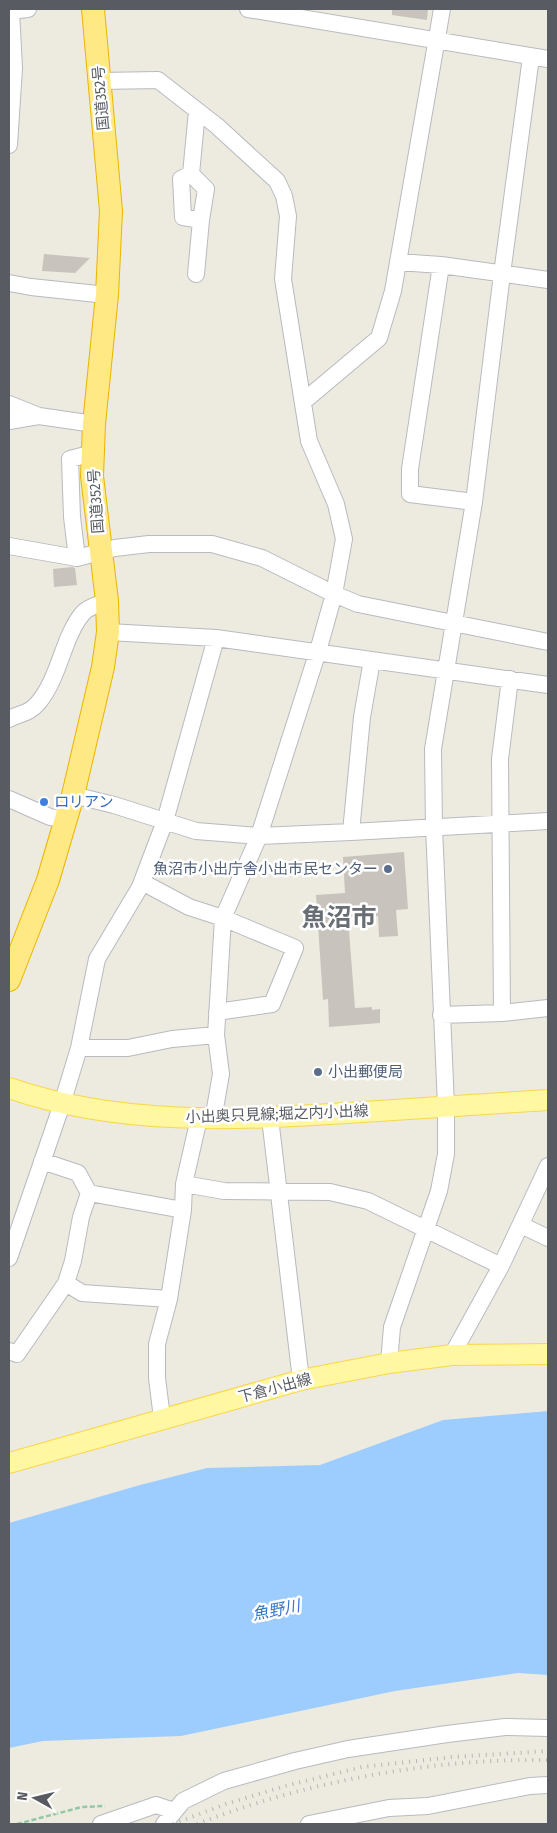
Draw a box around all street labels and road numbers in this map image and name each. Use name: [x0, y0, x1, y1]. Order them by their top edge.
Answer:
street label: 国道352号: [89, 65, 113, 131]
street label: 国道352号: [85, 468, 107, 534]
street label: 小出奥只見線;堀之内小出線: [185, 1102, 369, 1126]
street label: 下倉小出線: [236, 1370, 314, 1406]

